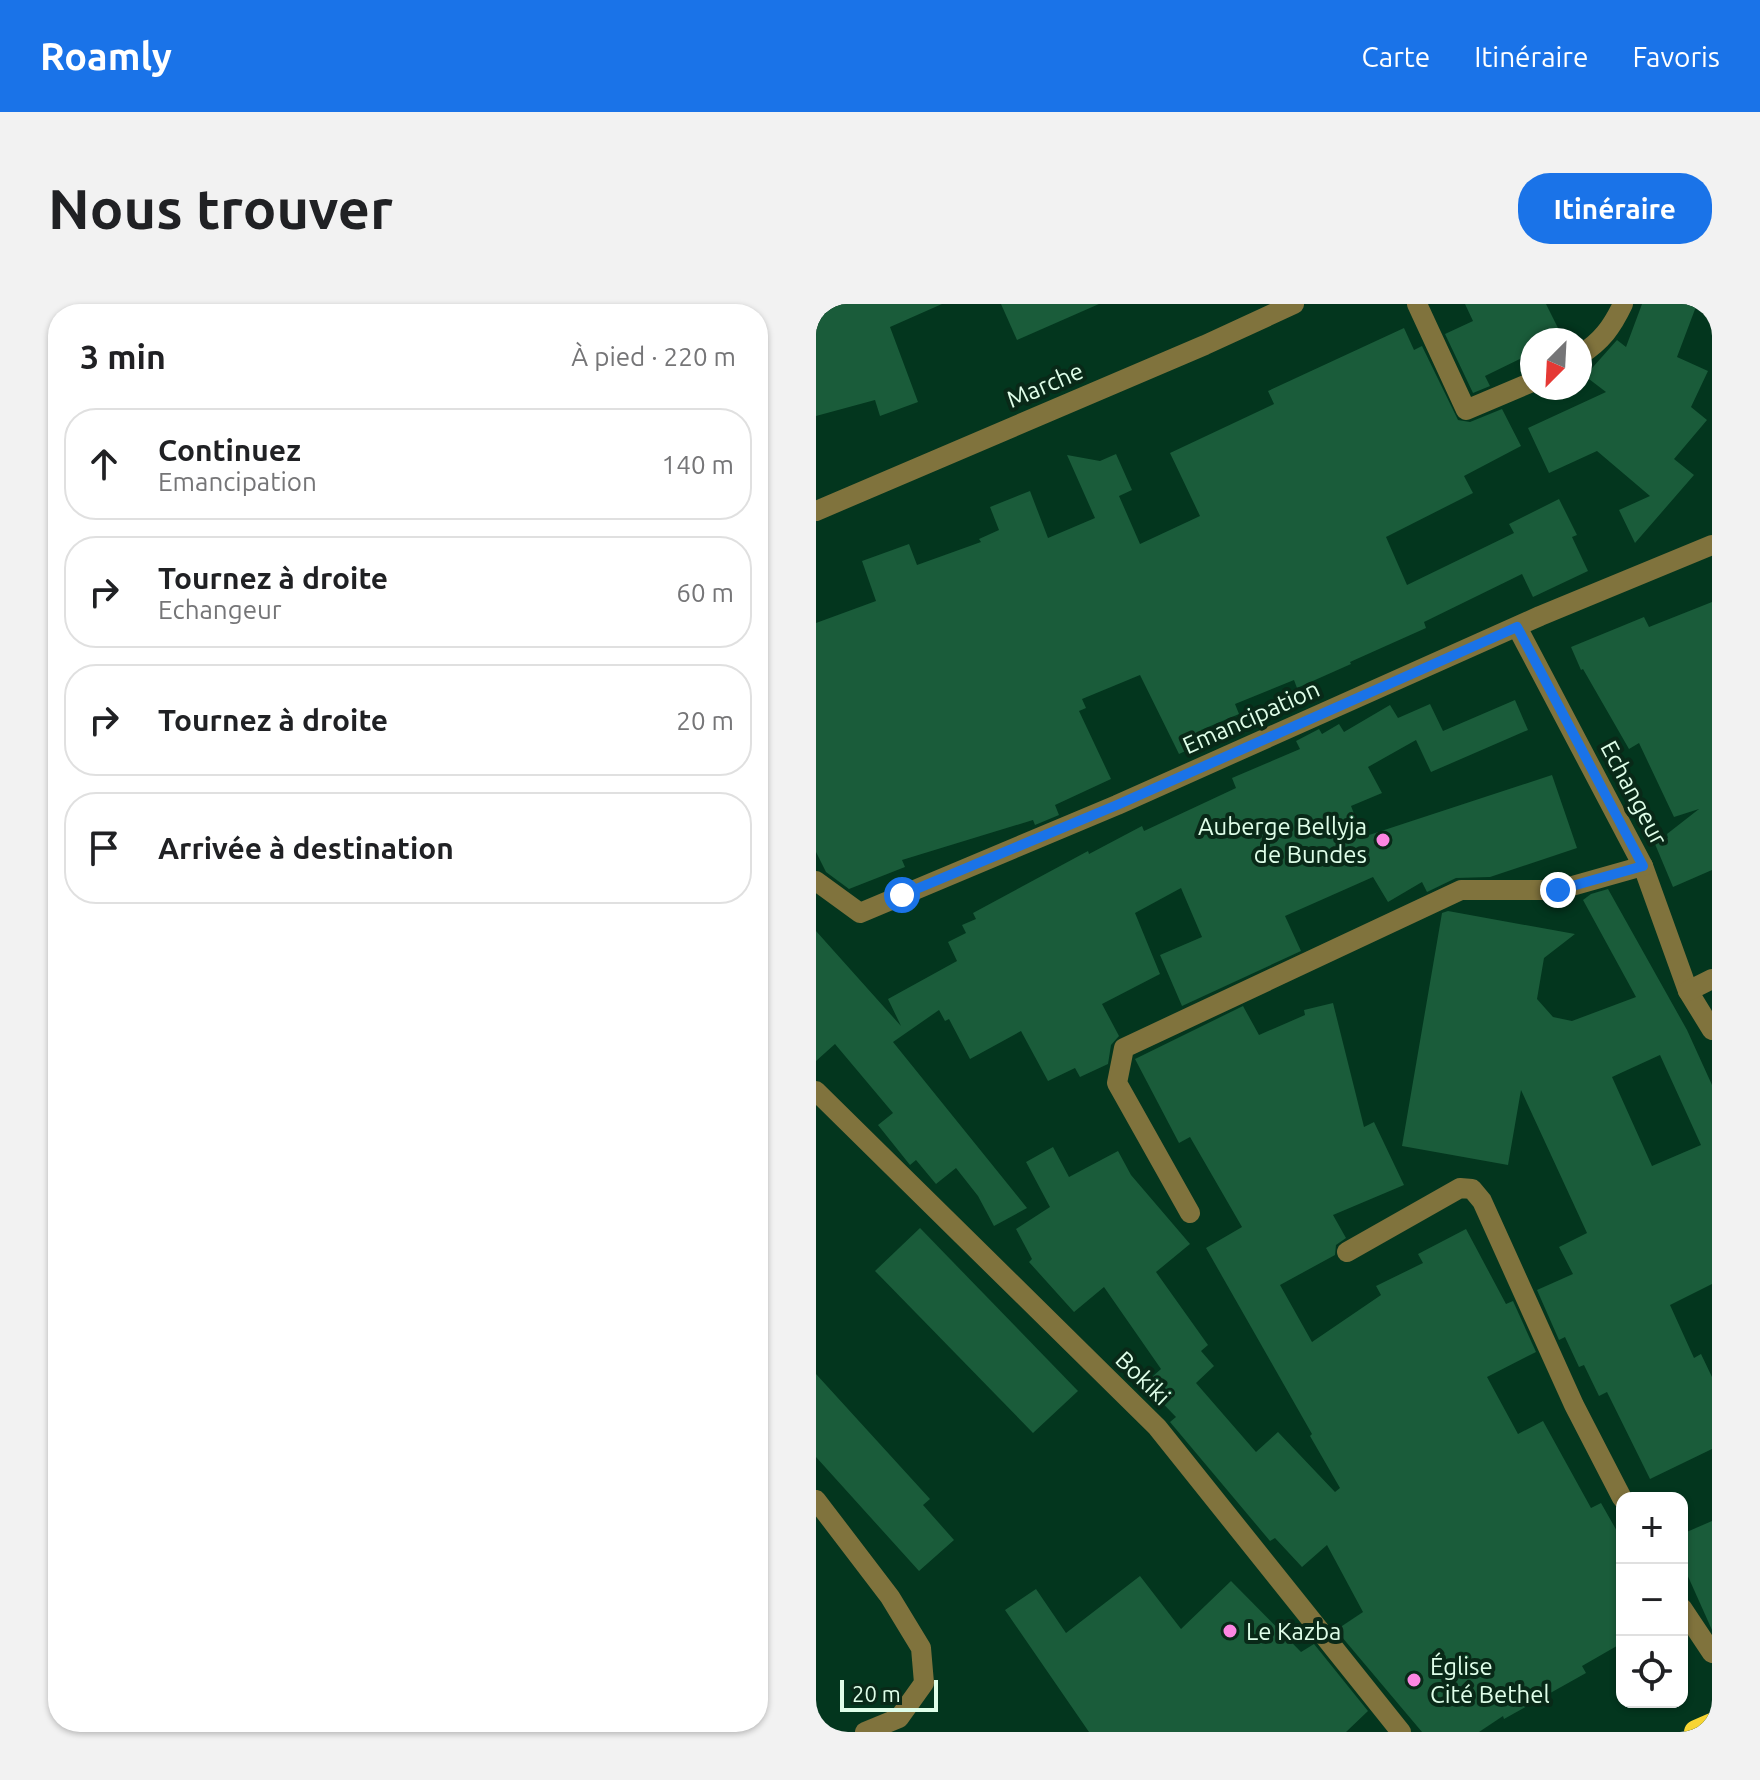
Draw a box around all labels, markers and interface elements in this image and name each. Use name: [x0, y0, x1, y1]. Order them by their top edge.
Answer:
text: Roamly: [40, 35, 172, 77]
text: Carte: [1362, 41, 1430, 72]
text: Itinéraire: [1474, 41, 1588, 72]
text: Favoris: [1632, 41, 1720, 72]
button: Itinéraire: [1518, 173, 1712, 244]
text: Nous trouver: [48, 177, 393, 240]
north arrow: [1520, 328, 1592, 400]
text: 3 min: [80, 337, 166, 375]
text: À pied · 220 m: [571, 342, 736, 371]
street label: Marche: [1003, 357, 1087, 413]
text: Continuez: [158, 433, 301, 467]
icon: ahead: [82, 442, 126, 486]
text: 140 m: [662, 450, 734, 479]
text: Emancipation: [158, 467, 317, 496]
text: Tournez à droite: [158, 561, 388, 595]
icon: right: [82, 570, 126, 614]
text: 60 m: [676, 578, 734, 607]
text: Echangeur: [158, 595, 282, 624]
street label: Emancipation: [1179, 675, 1323, 759]
icon: right: [82, 698, 126, 742]
text: Tournez à droite: [158, 703, 388, 737]
text: 20 m: [676, 706, 734, 735]
street label: Echangeur: [1595, 736, 1673, 850]
place label: Auberge Bellyja de Bundes: [1198, 813, 1367, 868]
icon: arrive: [82, 826, 126, 870]
text: Arrivée à destination: [158, 831, 454, 865]
marker: Auberge Bellyja de Bundes: [1374, 831, 1392, 849]
route end: [1540, 872, 1576, 908]
route start: [884, 877, 920, 913]
street label: Bokiki: [1110, 1346, 1176, 1410]
map controls: [1616, 1492, 1688, 1708]
button: +: [1616, 1492, 1688, 1564]
button: −: [1616, 1564, 1688, 1636]
place label: Le Kazba: [1246, 1618, 1341, 1645]
marker: Le Kazba: [1221, 1622, 1239, 1640]
button: locate: [1616, 1636, 1688, 1708]
place label: Église Cité Bethel: [1430, 1652, 1550, 1708]
marker: Église Cité Bethel: [1405, 1671, 1423, 1689]
scale bar: [840, 1676, 938, 1712]
text: 20 m: [852, 1681, 901, 1706]

